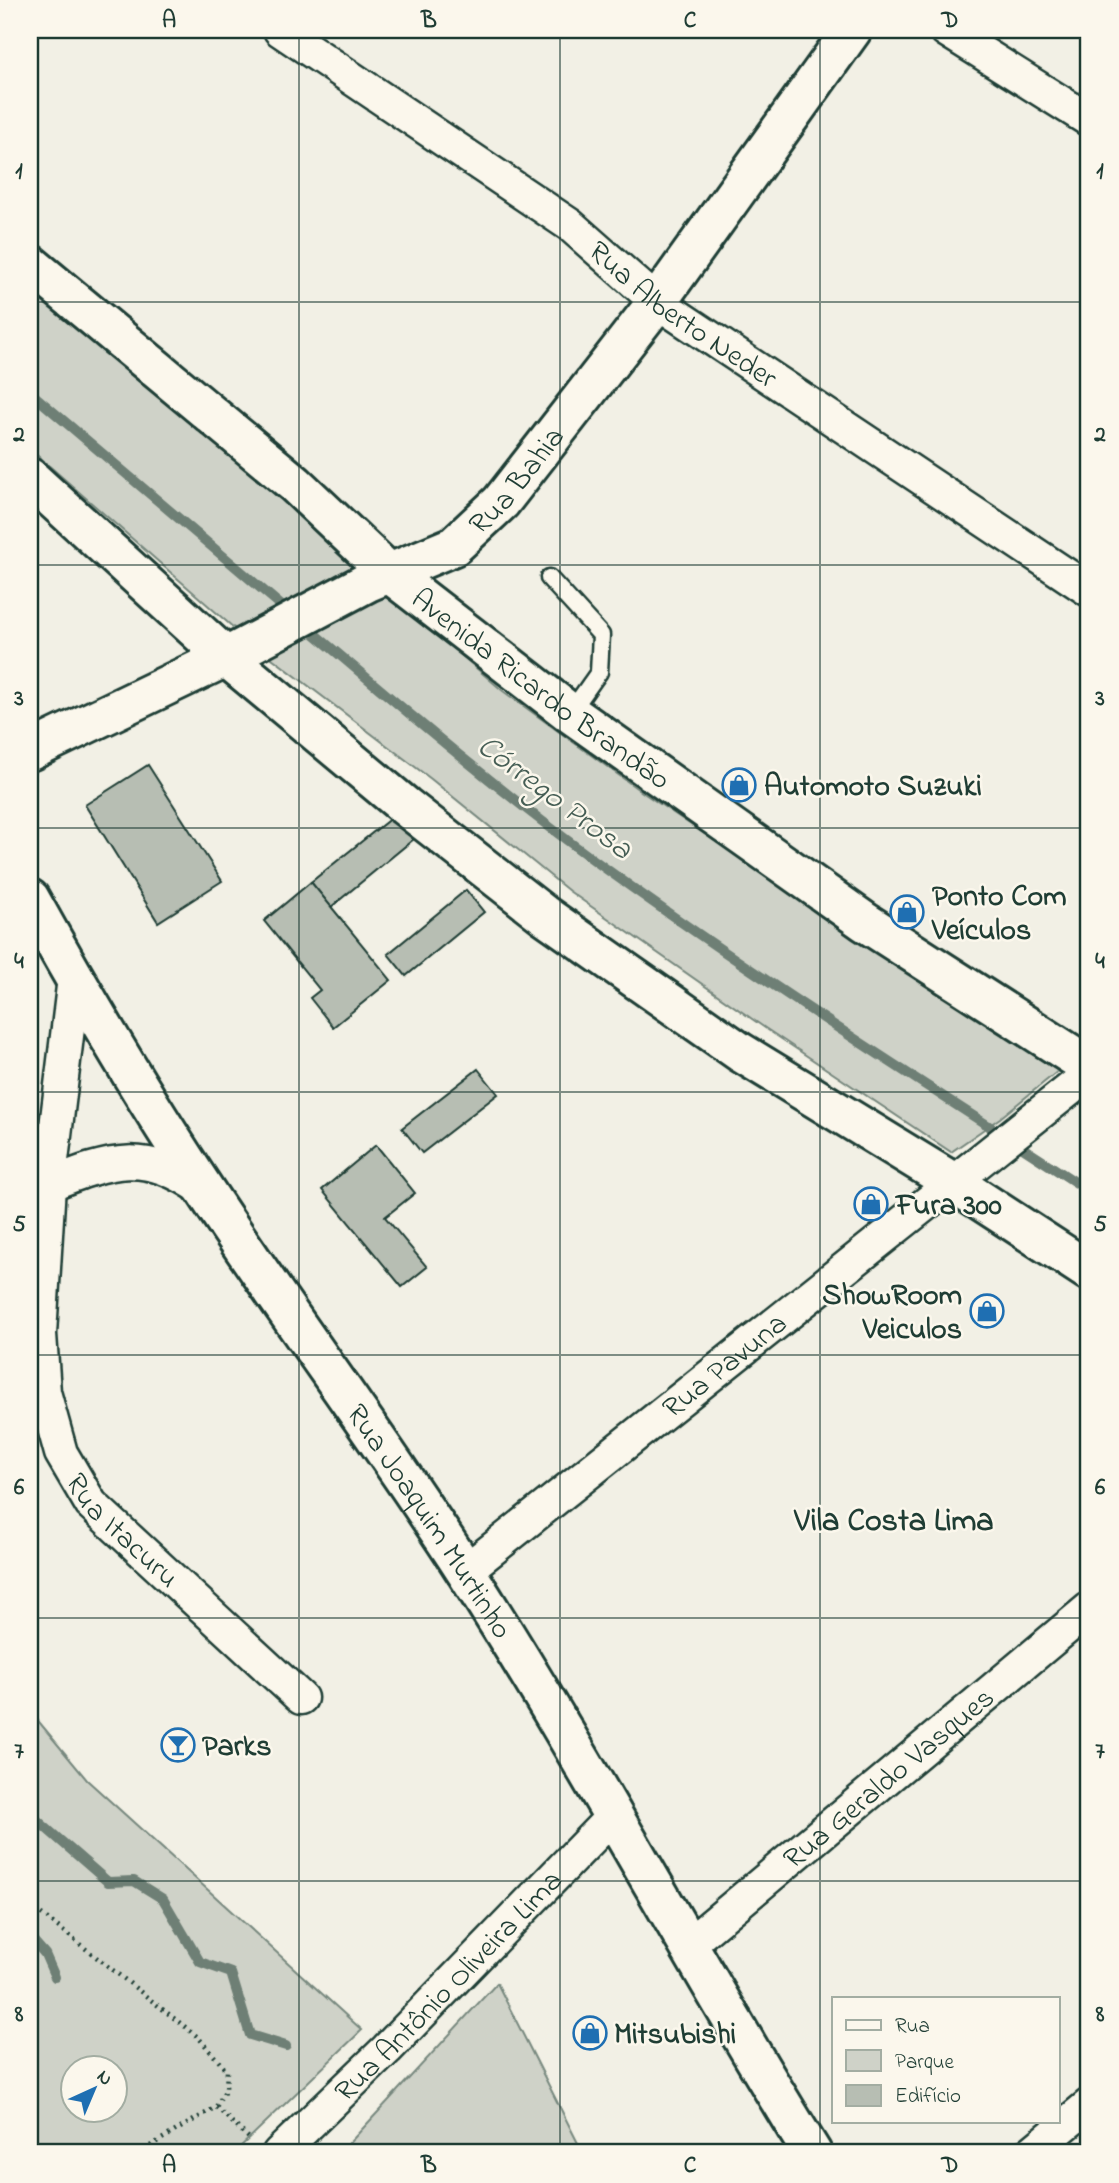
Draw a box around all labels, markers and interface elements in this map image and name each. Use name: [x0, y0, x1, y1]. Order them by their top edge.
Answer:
text: A: [162, 5, 176, 38]
text: B: [420, 5, 437, 38]
text: C: [684, 5, 697, 38]
text: D: [941, 5, 958, 38]
text: 1: [15, 156, 23, 189]
text: 1: [1096, 156, 1104, 189]
street label: Rua Alberto Neder: [577, 232, 786, 402]
street label: Rua Bahia: [460, 418, 577, 546]
text: 2: [12, 419, 25, 452]
text: 2: [1093, 419, 1106, 452]
street label: Avenida Ricardo Brandão: [401, 579, 678, 802]
text: 3: [13, 683, 24, 716]
text: 3: [1094, 683, 1105, 716]
water label: Córrego Prosa: [466, 725, 642, 873]
shop icon: Automoto Suzuki: [720, 766, 758, 804]
place label: Automoto Suzuki: [764, 766, 982, 810]
place label: Ponto Com Veículos: [931, 876, 1067, 954]
shop icon: Ponto Com Veículos: [888, 893, 926, 931]
text: 4: [14, 946, 24, 979]
text: 4: [1095, 946, 1105, 979]
shop icon: Fura 300: [852, 1185, 890, 1223]
place label: Fura 300: [894, 1185, 1002, 1229]
text: 5: [12, 1209, 26, 1242]
text: 5: [1093, 1209, 1107, 1242]
place label: ShowRoom Veiculos: [822, 1275, 962, 1353]
shop icon: ShowRoom Veiculos: [968, 1292, 1006, 1330]
street label: Rua Pavuna: [654, 1304, 798, 1431]
street label: Rua Joaquim Murtinho: [334, 1396, 522, 1649]
street label: Rua Itacuru: [53, 1466, 188, 1600]
text: 6: [14, 1472, 25, 1505]
text: 6: [1095, 1472, 1106, 1505]
district label: Vila Costa Lima: [793, 1499, 994, 1546]
street label: Rua Geraldo Vasques: [775, 1678, 1005, 1881]
bar icon: Parks: [159, 1726, 197, 1764]
place label: Parks: [202, 1726, 271, 1770]
text: 7: [14, 1736, 24, 1769]
text: 7: [1095, 1736, 1105, 1769]
street label: Rua Antônio Oliveira Lima: [326, 1861, 574, 2114]
legend: [832, 1997, 1060, 2124]
text: 8: [14, 1999, 24, 2032]
text: 8: [1095, 1999, 1105, 2032]
text: Rua: [895, 2012, 930, 2042]
shop icon: Mitsubishi: [571, 2014, 609, 2052]
place label: Mitsubishi: [614, 2014, 736, 2058]
text: Parque: [895, 2048, 954, 2078]
north arrow: [60, 2054, 130, 2124]
text: N: [90, 2064, 118, 2093]
text: Edifício: [895, 2082, 961, 2112]
text: A: [162, 2150, 176, 2183]
text: B: [420, 2150, 437, 2183]
text: C: [684, 2150, 697, 2183]
text: D: [941, 2150, 958, 2183]

